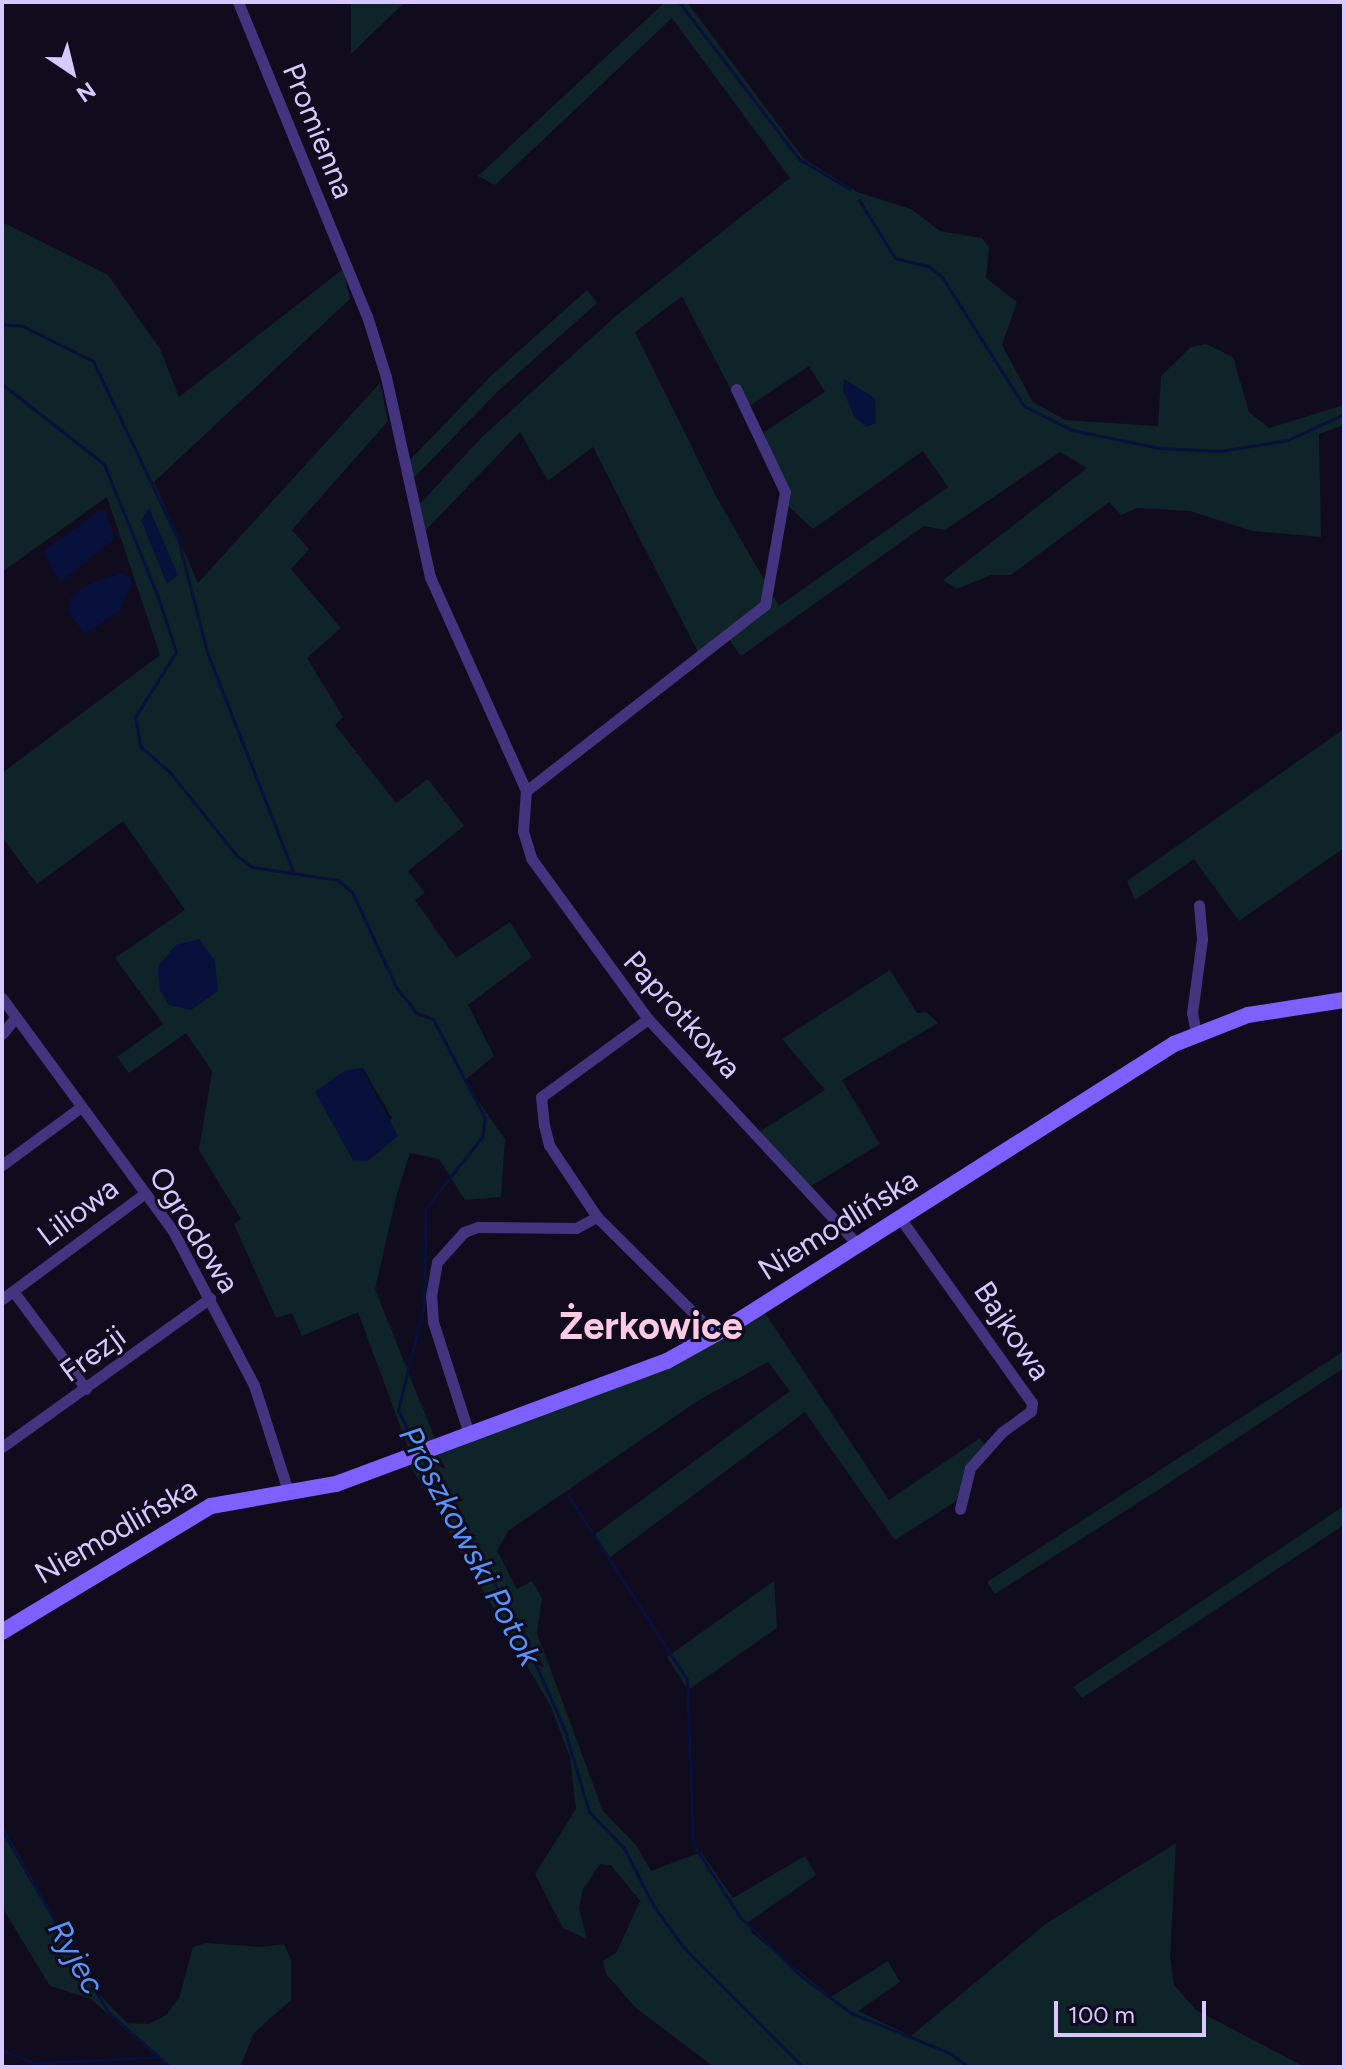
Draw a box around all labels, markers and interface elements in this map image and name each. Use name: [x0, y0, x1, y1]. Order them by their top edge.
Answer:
north arrow: [32, 32, 112, 112]
street label: Promienna: [275, 58, 361, 204]
text: N: [71, 76, 101, 108]
street label: Paprotkowa: [616, 944, 748, 1086]
street label: Ogrodowa: [141, 1160, 247, 1300]
street label: Niemodlińska: [752, 1162, 924, 1288]
street label: Liliowa: [31, 1170, 125, 1254]
street label: Bajkowa: [966, 1275, 1058, 1387]
district label: Żerkowice: [559, 1304, 743, 1350]
street label: Frezji: [53, 1318, 133, 1390]
water label: Prószkowski Potok: [391, 1419, 549, 1673]
street label: Niemodlińska: [29, 1470, 203, 1592]
water label: Ryjec: [39, 1913, 113, 2001]
scale bar: [1058, 1985, 1210, 2035]
text: 100 m: [1068, 2000, 1135, 2029]

